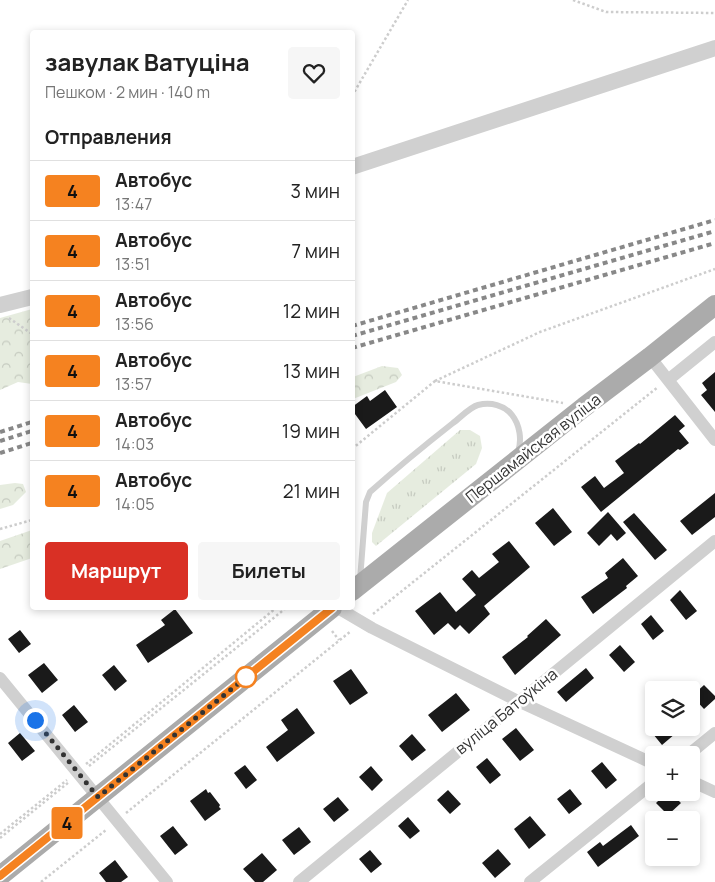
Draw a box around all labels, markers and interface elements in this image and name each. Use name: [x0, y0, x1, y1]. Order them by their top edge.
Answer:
text: завулак Ватуціна: [45, 45, 250, 78]
button: heart: [288, 47, 340, 99]
text: Пешком · 2 мин · 140 m: [45, 81, 210, 103]
text: Отправления: [45, 124, 172, 150]
text: Автобус: [115, 167, 192, 193]
text: 3 мин: [291, 178, 340, 204]
text: 4: [67, 179, 78, 203]
text: 13:47: [115, 193, 152, 215]
text: Автобус: [115, 227, 192, 253]
text: 7 мин: [291, 238, 340, 264]
text: 4: [67, 239, 78, 263]
text: 13:51: [115, 253, 150, 275]
text: Автобус: [115, 287, 192, 313]
text: 12 мин: [283, 298, 340, 324]
text: 4: [67, 299, 78, 323]
text: 13:56: [115, 313, 154, 335]
text: Автобус: [115, 347, 192, 373]
text: 13 мин: [283, 358, 340, 384]
text: 4: [67, 359, 78, 383]
text: 13:57: [115, 373, 152, 395]
street label: Першамайская вуліца: [461, 388, 605, 508]
text: Автобус: [115, 407, 192, 433]
text: 19 мин: [282, 418, 340, 444]
text: 4: [67, 419, 78, 443]
text: 14:03: [115, 433, 154, 455]
text: Автобус: [115, 467, 192, 493]
text: 21 мин: [283, 478, 340, 504]
text: 4: [67, 479, 78, 503]
text: 14:05: [115, 493, 154, 515]
button: Маршрут: [45, 542, 188, 600]
button: Билеты: [198, 542, 340, 600]
street label: вуліца Батоўкіна: [450, 663, 562, 759]
unlabelled marker: [235, 666, 257, 688]
map controls: [645, 681, 700, 866]
button: layers: [645, 681, 700, 736]
your location: [23, 708, 48, 733]
button: +: [645, 746, 700, 801]
line badge: 4: [51, 807, 83, 839]
text: 4: [62, 811, 72, 835]
button: −: [645, 811, 700, 866]

